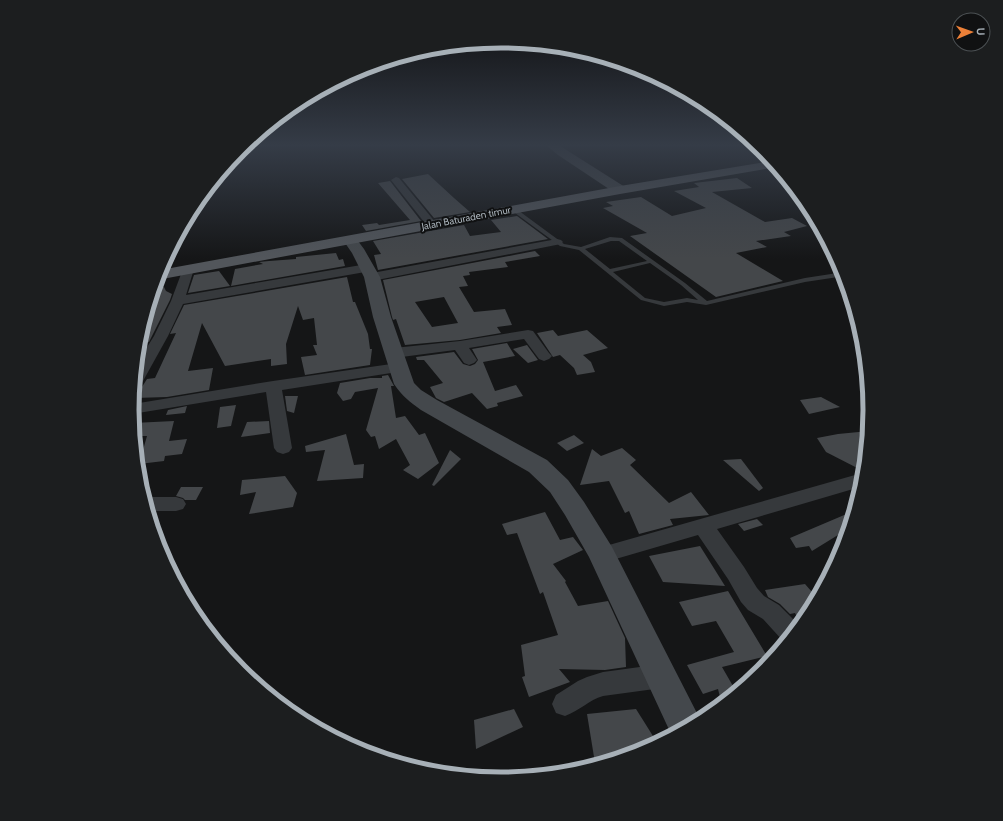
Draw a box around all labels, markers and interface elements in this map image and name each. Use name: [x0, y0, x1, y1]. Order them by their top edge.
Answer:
north arrow: [951, 12, 991, 52]
text: U: [974, 27, 988, 36]
street label: Jalan Baturaden timur: [419, 203, 513, 233]

